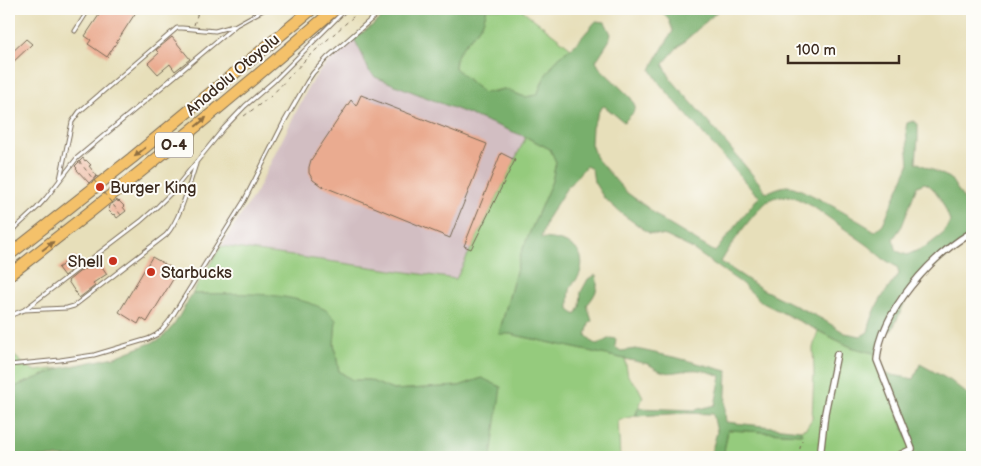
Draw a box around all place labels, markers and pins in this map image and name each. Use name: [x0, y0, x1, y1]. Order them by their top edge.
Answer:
place label: Burger King: [110, 179, 197, 198]
marker: Burger King: [94, 181, 106, 193]
place label: Shell: [68, 253, 103, 272]
marker: Shell: [107, 255, 119, 267]
place label: Starbucks: [161, 264, 232, 283]
marker: Starbucks: [145, 266, 157, 278]

